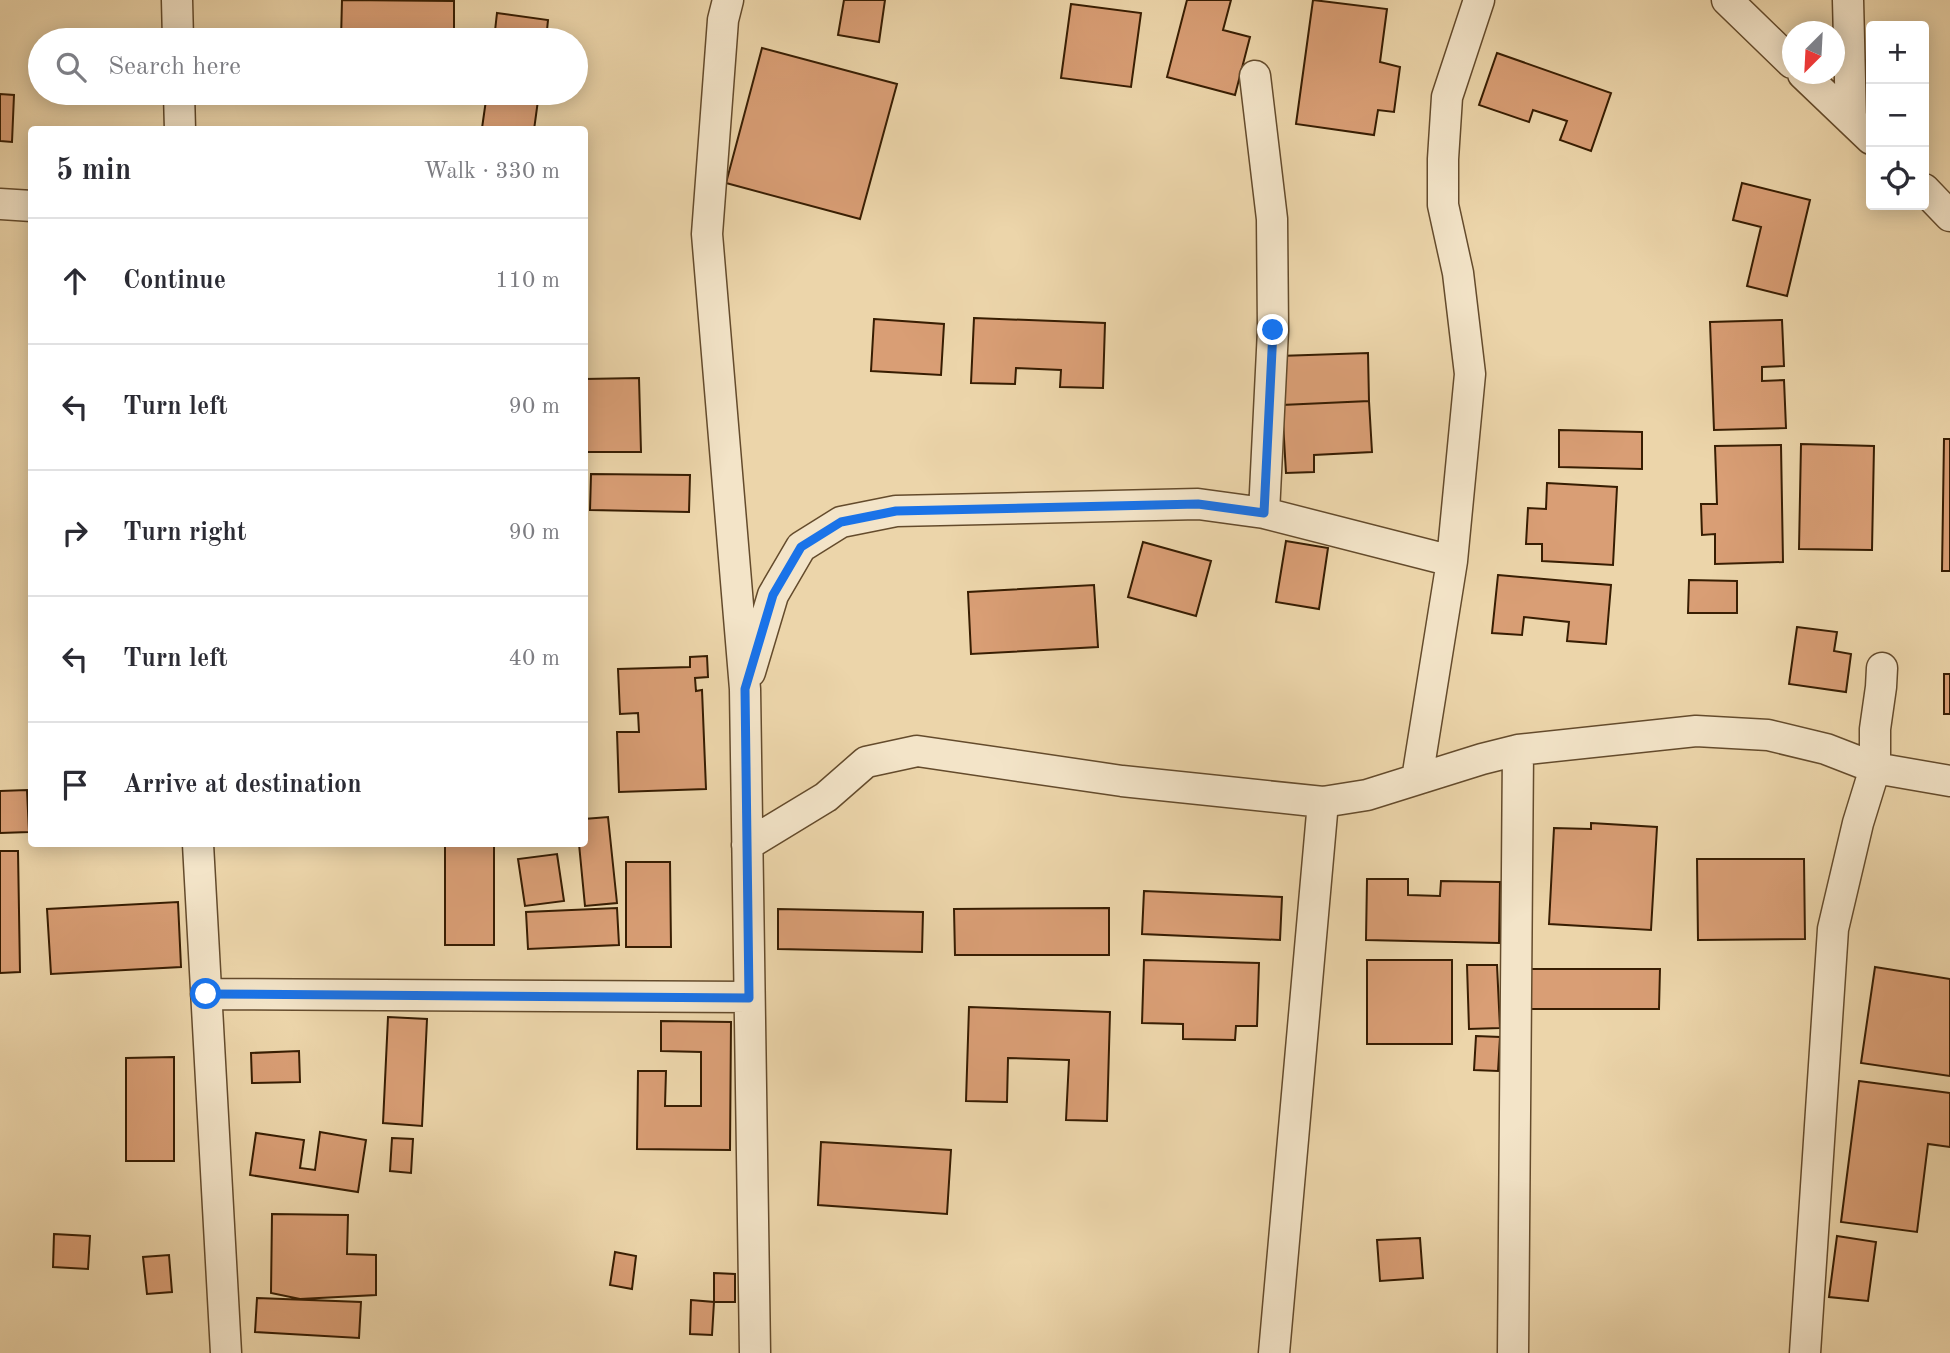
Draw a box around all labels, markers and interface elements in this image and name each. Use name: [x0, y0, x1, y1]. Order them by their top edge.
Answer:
north arrow: [1782, 21, 1845, 84]
map controls: [1866, 21, 1929, 210]
button: +: [1866, 21, 1929, 84]
search box: [28, 28, 588, 105]
icon: search: [52, 48, 90, 86]
text: Search here: [108, 54, 241, 80]
button: −: [1866, 84, 1929, 147]
button: locate: [1866, 147, 1929, 210]
text: 5 min: [56, 156, 131, 186]
text: Walk · 330 m: [424, 160, 560, 183]
icon: ahead: [56, 262, 94, 300]
text: Continue: [123, 268, 226, 294]
text: 110 m: [495, 269, 560, 292]
route end: [1257, 314, 1288, 345]
icon: left: [56, 388, 94, 426]
text: Turn left: [123, 394, 228, 420]
text: 90 m: [509, 395, 560, 418]
icon: right: [56, 514, 94, 552]
text: Turn right: [123, 520, 246, 546]
text: 90 m: [509, 521, 560, 544]
icon: left: [56, 640, 94, 678]
text: Turn left: [123, 646, 228, 672]
text: 40 m: [509, 647, 560, 670]
icon: arrive: [56, 766, 94, 804]
text: Arrive at destination: [123, 772, 362, 798]
route start: [190, 978, 221, 1009]

